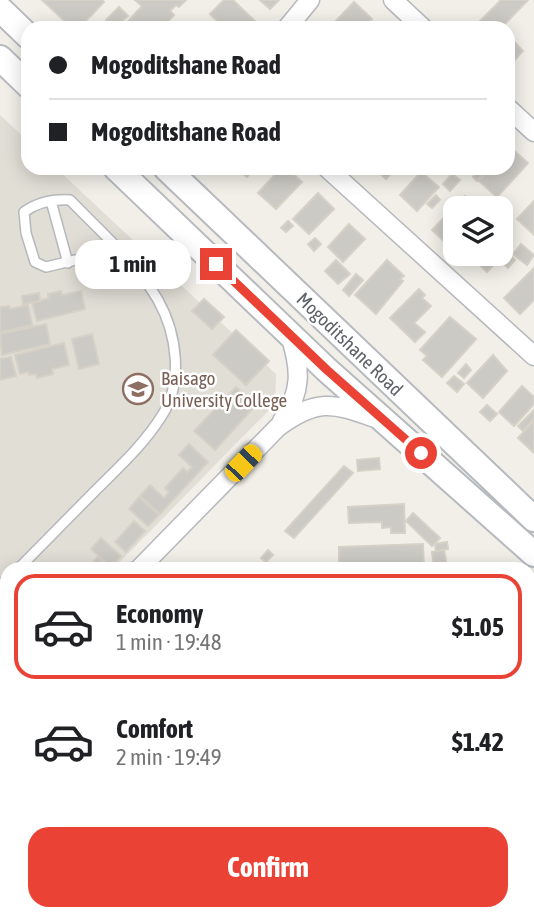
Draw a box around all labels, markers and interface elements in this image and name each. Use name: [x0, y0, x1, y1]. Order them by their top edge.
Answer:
text: Mogoditshane Road: [91, 50, 281, 80]
text: Mogoditshane Road: [91, 117, 281, 147]
map controls: [443, 196, 513, 266]
button: layers: [443, 196, 513, 266]
callout: 1 min: [76, 240, 192, 288]
route end: [200, 248, 232, 280]
text: 1 min: [110, 251, 156, 277]
street label: Mogoditshane Road: [292, 288, 408, 400]
place label: Baisago University College: [161, 367, 287, 411]
school or university icon: Baisago University College: [121, 372, 155, 406]
route start: [405, 437, 437, 469]
car: [221, 441, 266, 485]
icon: car: [32, 595, 95, 658]
text: Economy: [116, 599, 203, 629]
text: $1.05: [452, 612, 504, 642]
text: 1 min · 19:48: [116, 629, 222, 655]
icon: car: [32, 710, 95, 773]
text: Comfort: [116, 714, 193, 744]
text: $1.42: [452, 727, 504, 757]
text: 2 min · 19:49: [116, 744, 222, 770]
button: Confirm: [28, 827, 508, 907]

